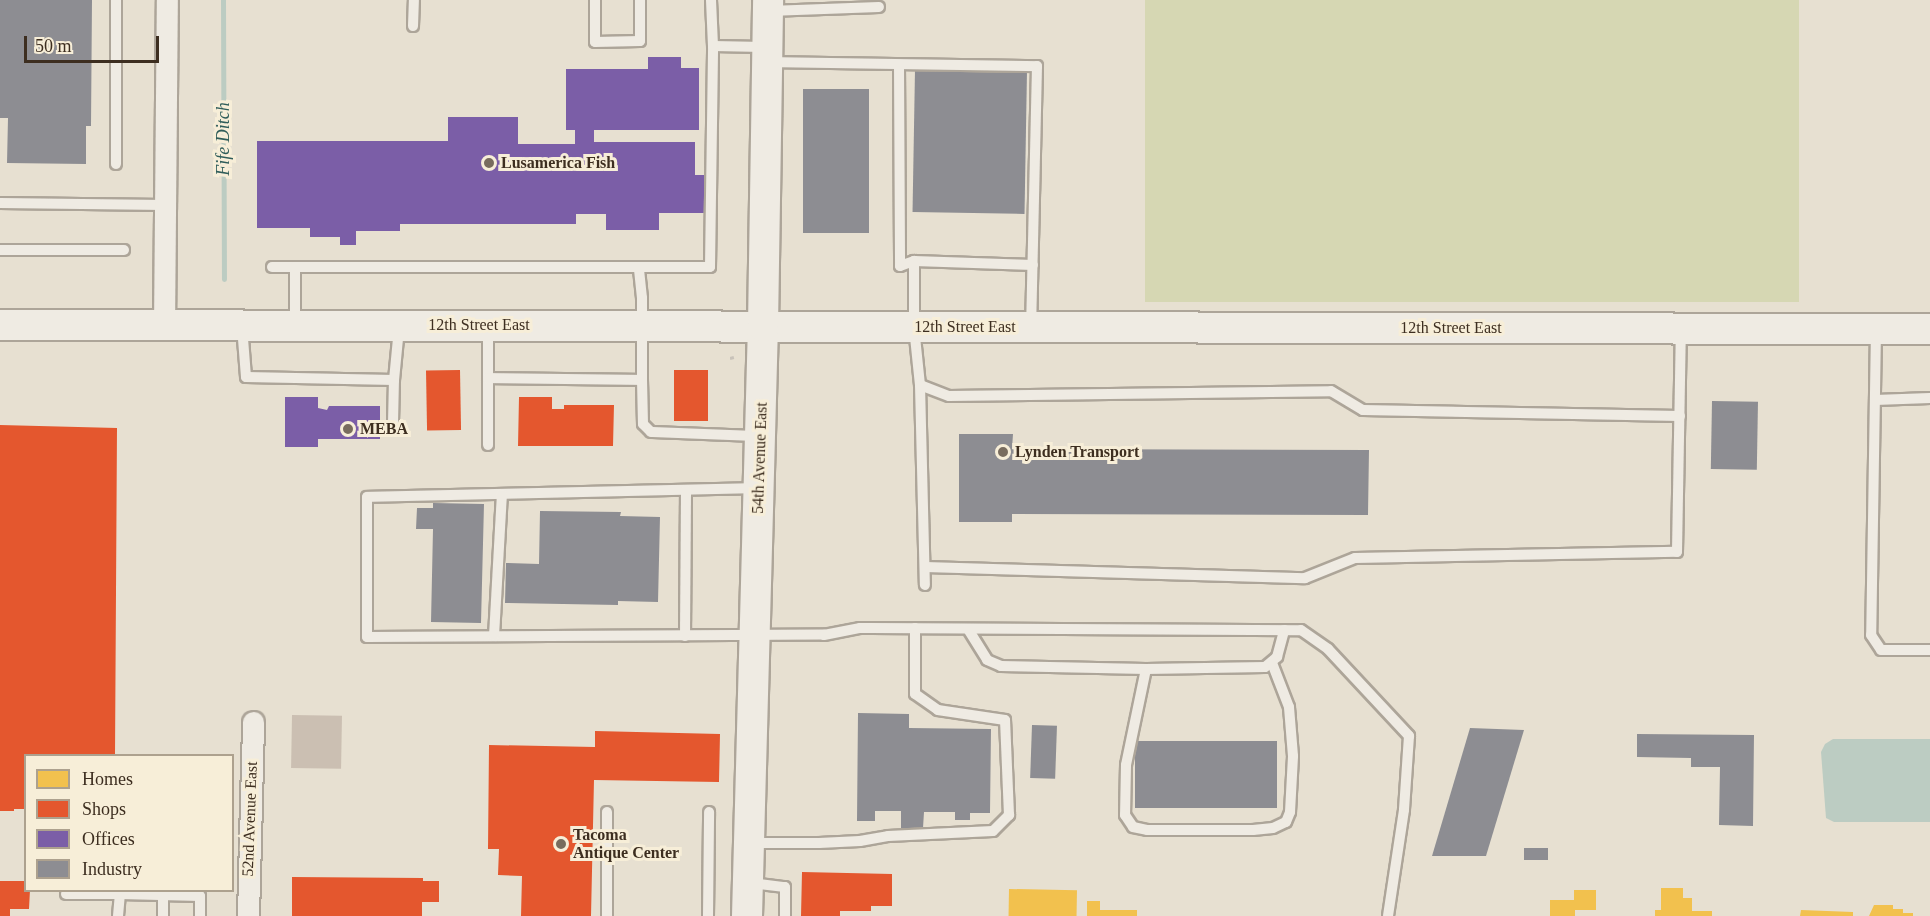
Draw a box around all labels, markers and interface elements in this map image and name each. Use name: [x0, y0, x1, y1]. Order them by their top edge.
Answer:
scale bar: [27, 24, 162, 62]
text: 50 m: [35, 36, 72, 56]
water label: Fife Ditch: [212, 102, 234, 176]
place label: Lusamerica Fish: [501, 153, 615, 173]
marker: Lusamerica Fish: [482, 156, 496, 170]
street label: 12th Street East: [428, 315, 530, 335]
street label: 12th Street East: [914, 317, 1016, 337]
street label: 12th Street East: [1400, 318, 1502, 338]
street label: 54th Avenue East: [748, 401, 772, 515]
place label: MEBA: [360, 419, 408, 439]
marker: MEBA: [341, 422, 355, 436]
place label: Lynden Transport: [1015, 442, 1140, 462]
marker: Lynden Transport: [996, 445, 1010, 459]
legend: [24, 754, 234, 892]
street label: 52nd Avenue East: [238, 761, 262, 877]
text: Homes: [82, 769, 133, 789]
text: Shops: [82, 799, 126, 819]
place label: Tacoma Antique Center: [573, 825, 679, 863]
text: Offices: [82, 829, 135, 849]
marker: Tacoma Antique Center: [554, 837, 568, 851]
text: Industry: [82, 859, 142, 879]

